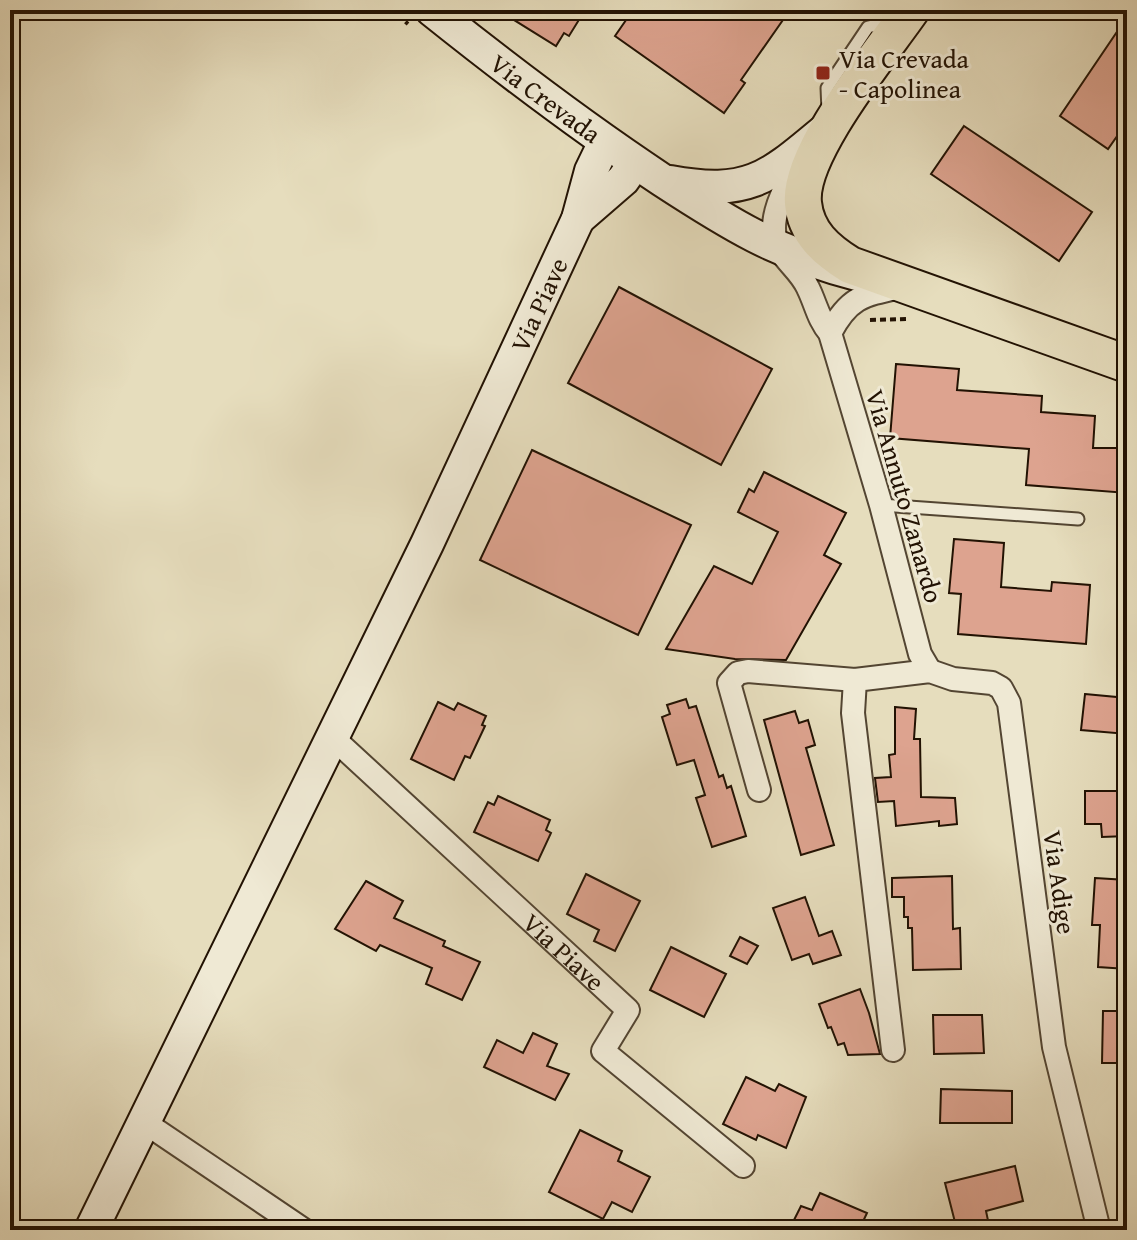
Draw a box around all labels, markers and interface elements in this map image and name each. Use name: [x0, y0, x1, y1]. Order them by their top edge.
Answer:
place label: Via Crevada - Capolinea: [839, 39, 970, 108]
street label: Via Crevada: [482, 43, 610, 153]
marker: Via Crevada - Capolinea: [814, 64, 832, 82]
street label: Via Piave: [500, 251, 577, 358]
street label: Via Annuto Zanardo: [856, 385, 954, 607]
street label: Via Adige: [1033, 828, 1087, 936]
street label: Via Piave: [514, 903, 614, 1000]

